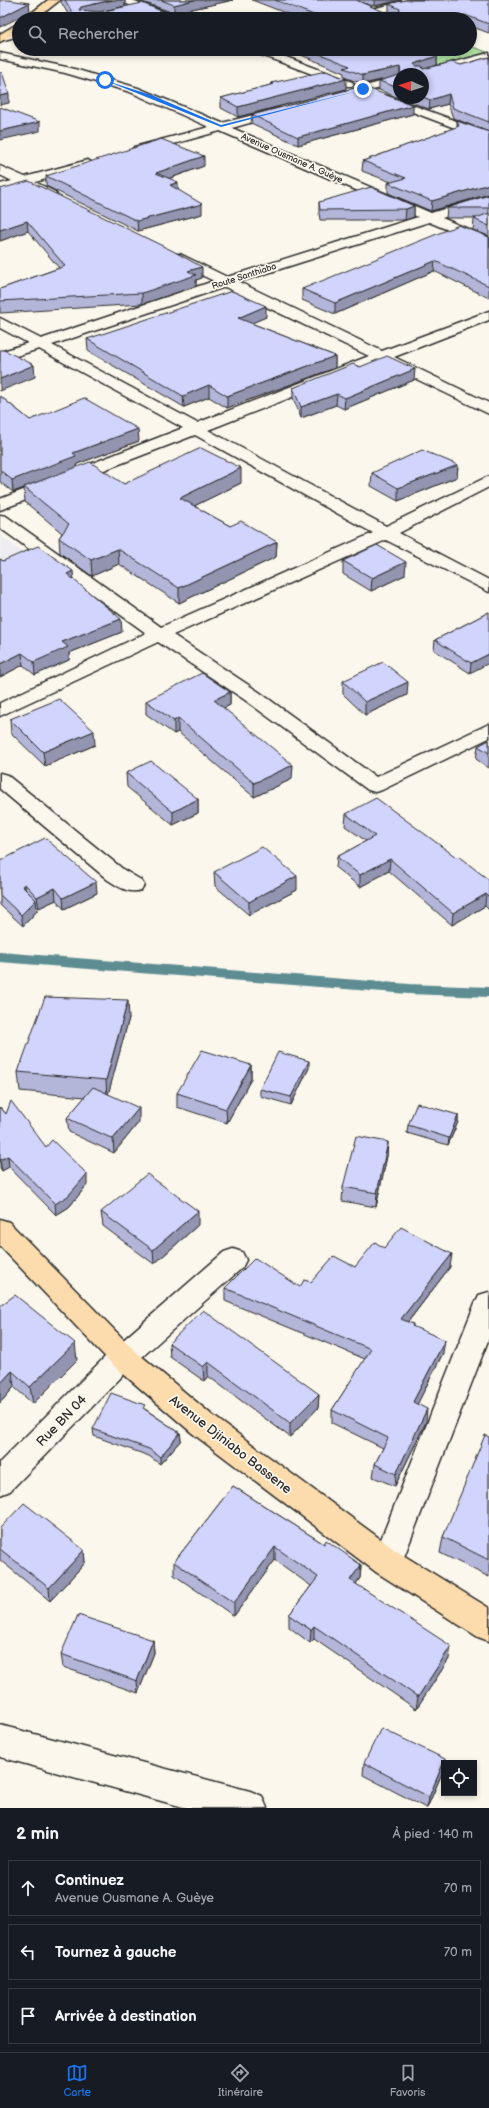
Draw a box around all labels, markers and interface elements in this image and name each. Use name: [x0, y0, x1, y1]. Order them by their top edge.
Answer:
search box: [12, 12, 477, 56]
icon: search: [26, 23, 48, 45]
text: Rechercher: [58, 25, 138, 44]
north arrow: [393, 68, 429, 104]
route start: [96, 71, 114, 89]
route end: [354, 80, 372, 98]
street label: Avenue Ousmane A. Guèye: [239, 131, 345, 186]
street label: Route Santhiaba: [210, 261, 278, 292]
street label: Rue BN 04: [33, 1392, 90, 1450]
street label: Avenue Djiniabo Bassene: [166, 1392, 295, 1498]
map controls: [441, 1760, 477, 1796]
button: locate: [441, 1760, 477, 1796]
text: 2 min: [16, 1824, 59, 1844]
text: À pied · 140 m: [392, 1826, 473, 1842]
text: Continuez: [55, 1871, 124, 1890]
icon: ahead: [17, 1877, 39, 1899]
text: 70 m: [444, 1880, 472, 1896]
text: Avenue Ousmane A. Guèye: [55, 1890, 214, 1906]
icon: left: [17, 1941, 39, 1963]
text: Tournez à gauche: [55, 1943, 176, 1962]
text: 70 m: [444, 1944, 472, 1960]
icon: arrive: [17, 2005, 39, 2027]
text: Arrivée à destination: [55, 2007, 197, 2026]
tab: Carte: [63, 2062, 91, 2099]
tab: Itinéraire: [218, 2062, 263, 2099]
tab: Favoris: [390, 2062, 426, 2099]

